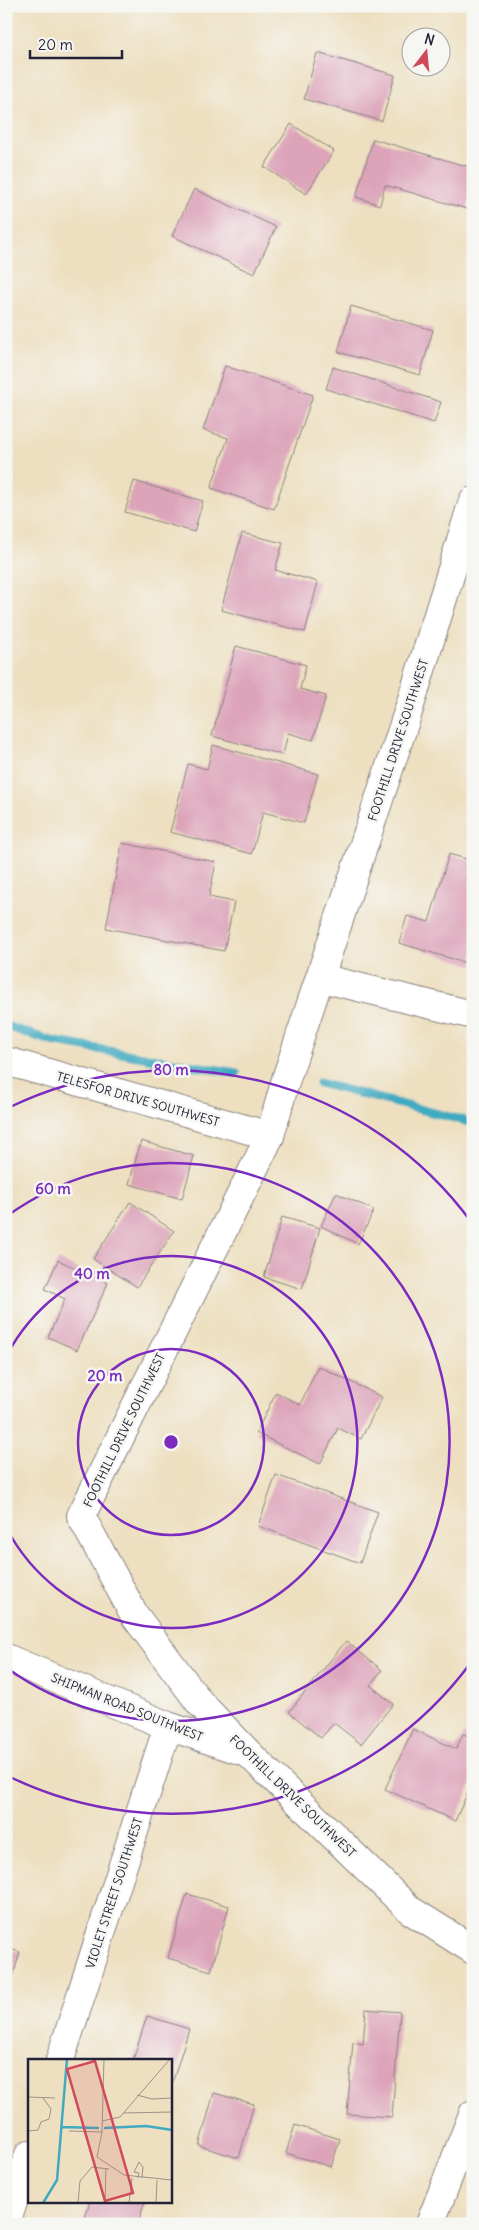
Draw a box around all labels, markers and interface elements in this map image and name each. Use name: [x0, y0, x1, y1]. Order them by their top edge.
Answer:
scale bar: [30, 28, 122, 60]
north arrow: [402, 28, 452, 78]
text: N: [422, 30, 437, 49]
text: 20 m: [38, 35, 73, 54]
street label: FOOTHILL DRIVE SOUTHWEST: [365, 657, 431, 823]
text: 80 m: [153, 1060, 189, 1079]
street label: TELESFOR DRIVE SOUTHWEST: [55, 1069, 221, 1129]
text: 60 m: [35, 1179, 71, 1198]
text: 40 m: [74, 1264, 110, 1283]
street label: FOOTHILL DRIVE SOUTHWEST: [80, 1350, 168, 1510]
text: 20 m: [88, 1366, 122, 1385]
centre of rings: [162, 1433, 180, 1451]
street label: SHIPMAN ROAD SOUTHWEST: [49, 1670, 205, 1744]
street label: FOOTHILL DRIVE SOUTHWEST: [227, 1732, 359, 1860]
street label: VIOLET STREET SOUTHWEST: [82, 1815, 146, 1971]
inset map: [28, 2059, 171, 2202]

